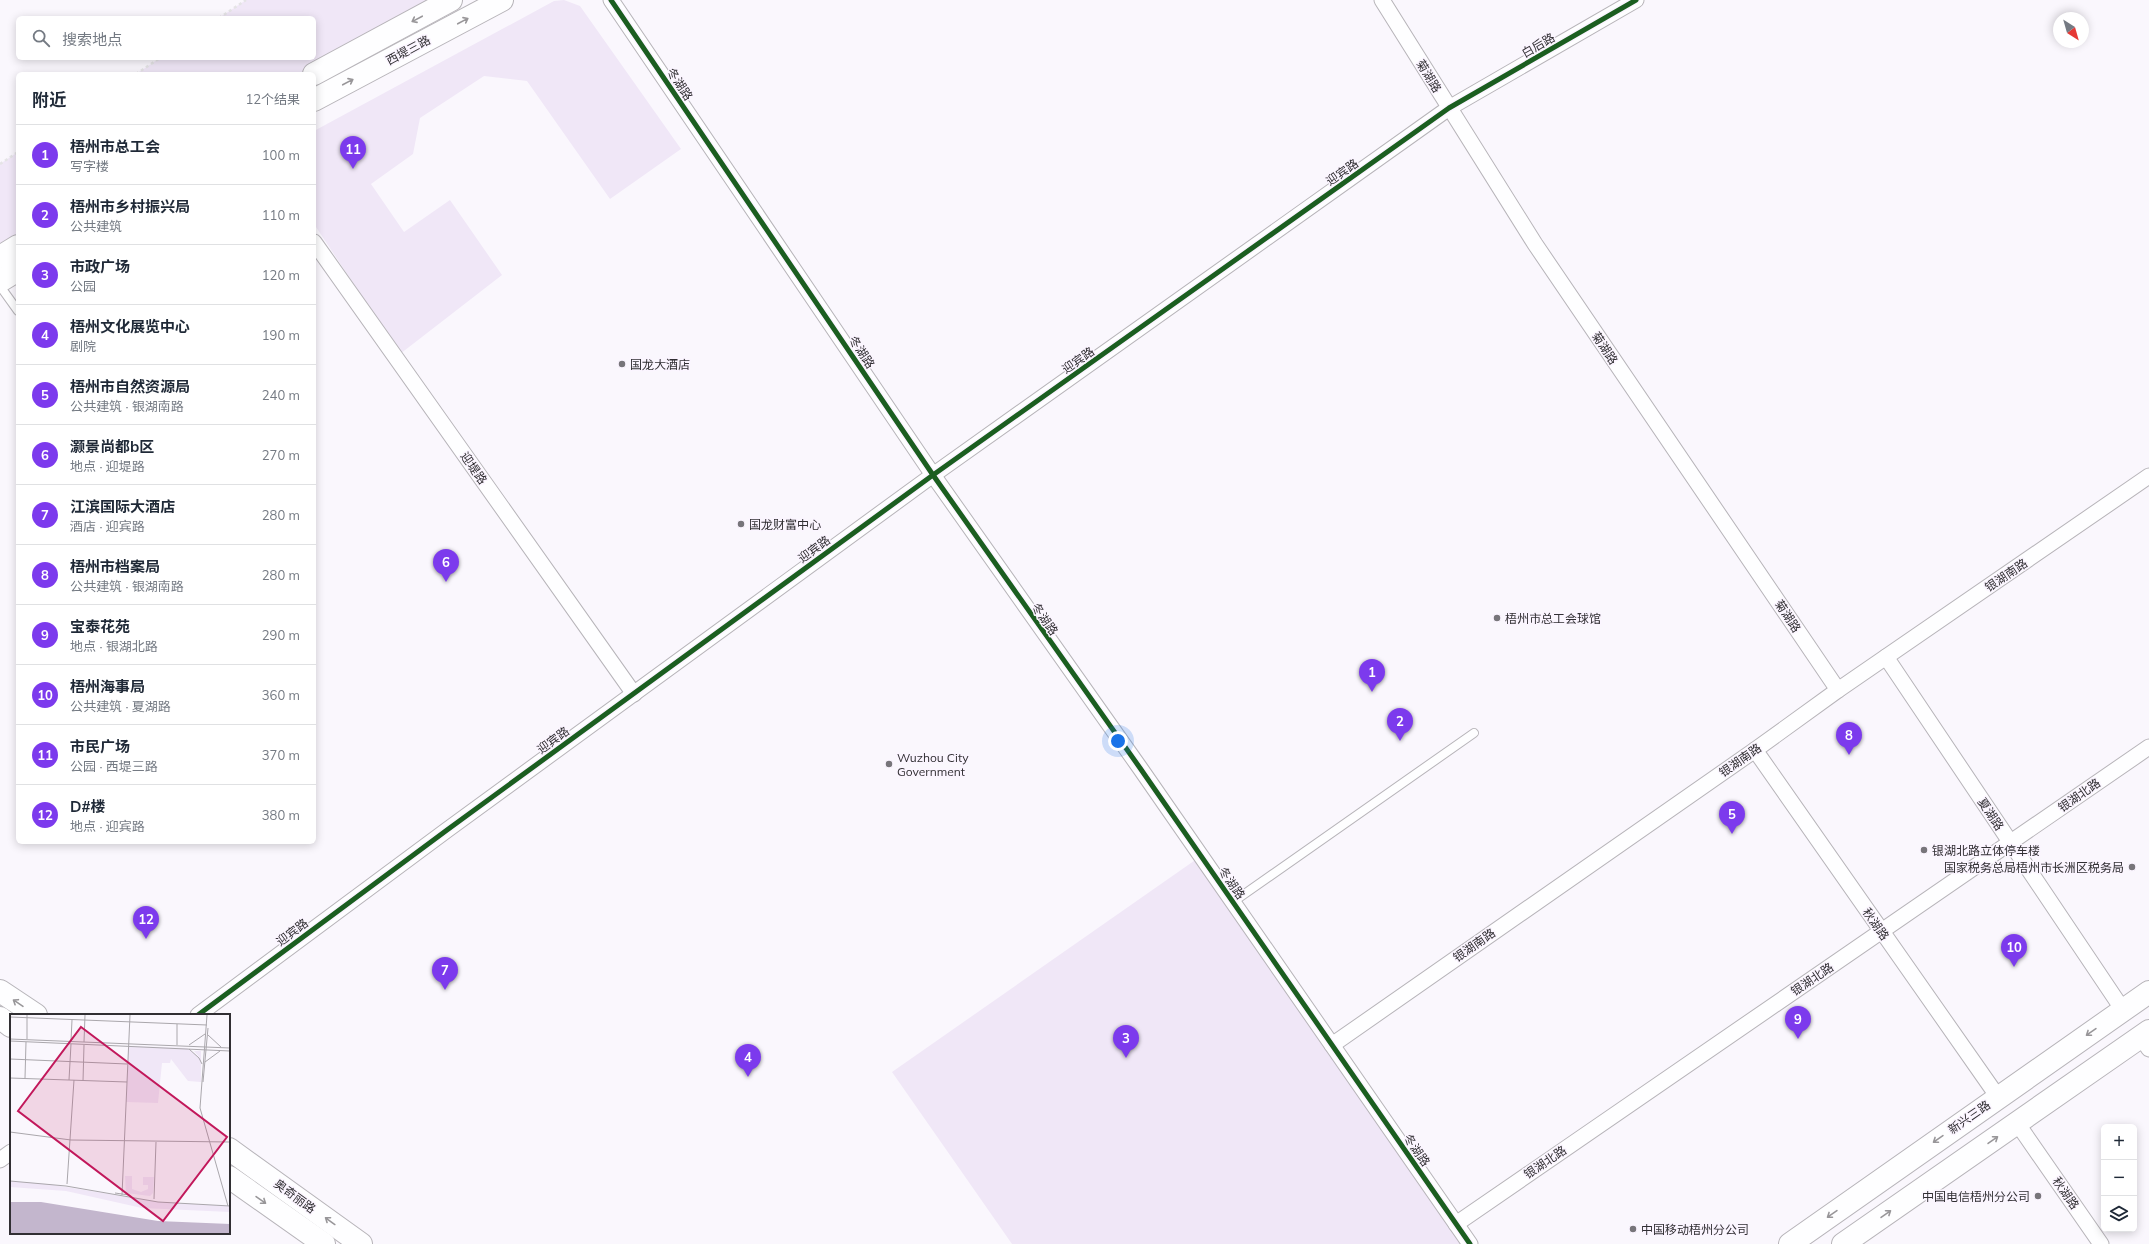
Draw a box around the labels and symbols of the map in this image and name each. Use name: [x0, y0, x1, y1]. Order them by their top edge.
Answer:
north arrow: [2053, 12, 2089, 48]
one-way arrow: [411, 15, 423, 23]
one-way arrow: [457, 16, 469, 24]
street label: 白后路: [1519, 30, 1557, 60]
street label: 西堤三路: [383, 32, 433, 68]
street label: 菊湖路: [1413, 57, 1445, 95]
street label: 冬湖路: [664, 65, 696, 103]
one-way arrow: [342, 77, 354, 85]
pin: 11: [340, 136, 366, 169]
street label: 迎宾路: [1323, 156, 1361, 188]
street label: 菊湖路: [1589, 329, 1621, 367]
street label: 冬湖路: [846, 333, 878, 371]
street label: 迎宾路: [1059, 344, 1097, 376]
place label: 国龙大酒店: [630, 357, 690, 372]
marker: 国龙大酒店: [617, 359, 627, 369]
street label: 迎堤路: [458, 449, 490, 487]
place label: 国龙财富中心: [749, 517, 821, 532]
marker: 国龙财富中心: [736, 519, 746, 529]
street label: 迎宾路: [795, 532, 833, 566]
pin: 6: [433, 549, 459, 582]
street label: 银湖南路: [1982, 555, 2030, 595]
street label: 菊湖路: [1772, 597, 1804, 635]
street label: 冬湖路: [1029, 600, 1061, 638]
place label: 梧州市总工会球馆: [1505, 611, 1601, 626]
marker: 梧州市总工会球馆: [1492, 613, 1502, 623]
pin: 1: [1359, 659, 1385, 692]
pin: 2: [1387, 708, 1413, 741]
pin: 8: [1836, 722, 1862, 755]
street label: 迎宾路: [534, 723, 572, 757]
your location: [1108, 731, 1128, 751]
street label: 银湖南路: [1716, 740, 1764, 780]
place label: Wuzhou City Government: [897, 750, 969, 779]
marker: Wuzhou City Government: [884, 759, 894, 769]
street label: 银湖北路: [2055, 775, 2103, 815]
street label: 夏湖路: [1975, 795, 2007, 833]
pin: 5: [1719, 801, 1745, 834]
place label: 银湖北路立体停车楼: [1932, 843, 2040, 858]
marker: 银湖北路立体停车楼: [1919, 845, 1929, 855]
place label: 国家税务总局梧州市长洲区税务局: [1944, 860, 2124, 875]
marker: 国家税务总局梧州市长洲区税务局: [2127, 862, 2137, 872]
street label: 冬湖路: [1216, 864, 1248, 902]
street label: 秋湖路: [1860, 905, 1892, 943]
pin: 12: [133, 906, 159, 939]
street label: 迎宾路: [273, 915, 311, 949]
street label: 银湖南路: [1450, 925, 1498, 965]
pin: 10: [2001, 934, 2027, 967]
pin: 7: [432, 957, 458, 990]
street label: 银湖北路: [1788, 959, 1836, 999]
one-way arrow: [13, 999, 24, 1007]
pin: 9: [1785, 1006, 1811, 1039]
inset map: [10, 1014, 230, 1234]
pin: 3: [1113, 1025, 1139, 1058]
one-way arrow: [2086, 1028, 2097, 1036]
pin: 4: [735, 1044, 761, 1077]
street label: 新兴三路: [1945, 1097, 1993, 1137]
street label: 冬湖路: [1401, 1131, 1433, 1169]
one-way arrow: [1933, 1135, 1944, 1143]
one-way arrow: [1987, 1136, 1998, 1144]
street label: 银湖北路: [1521, 1142, 1569, 1182]
street label: 秋湖路: [2050, 1174, 2082, 1212]
street label: 奥奇丽路: [271, 1176, 319, 1216]
place label: 中国电信梧州分公司: [1922, 1189, 2030, 1204]
marker: 中国电信梧州分公司: [2033, 1191, 2043, 1201]
one-way arrow: [255, 1196, 266, 1204]
one-way arrow: [1827, 1210, 1838, 1218]
one-way arrow: [1880, 1210, 1891, 1218]
one-way arrow: [325, 1217, 336, 1225]
place label: 中国移动梧州分公司: [1641, 1222, 1749, 1237]
marker: 中国移动梧州分公司: [1628, 1224, 1638, 1234]

